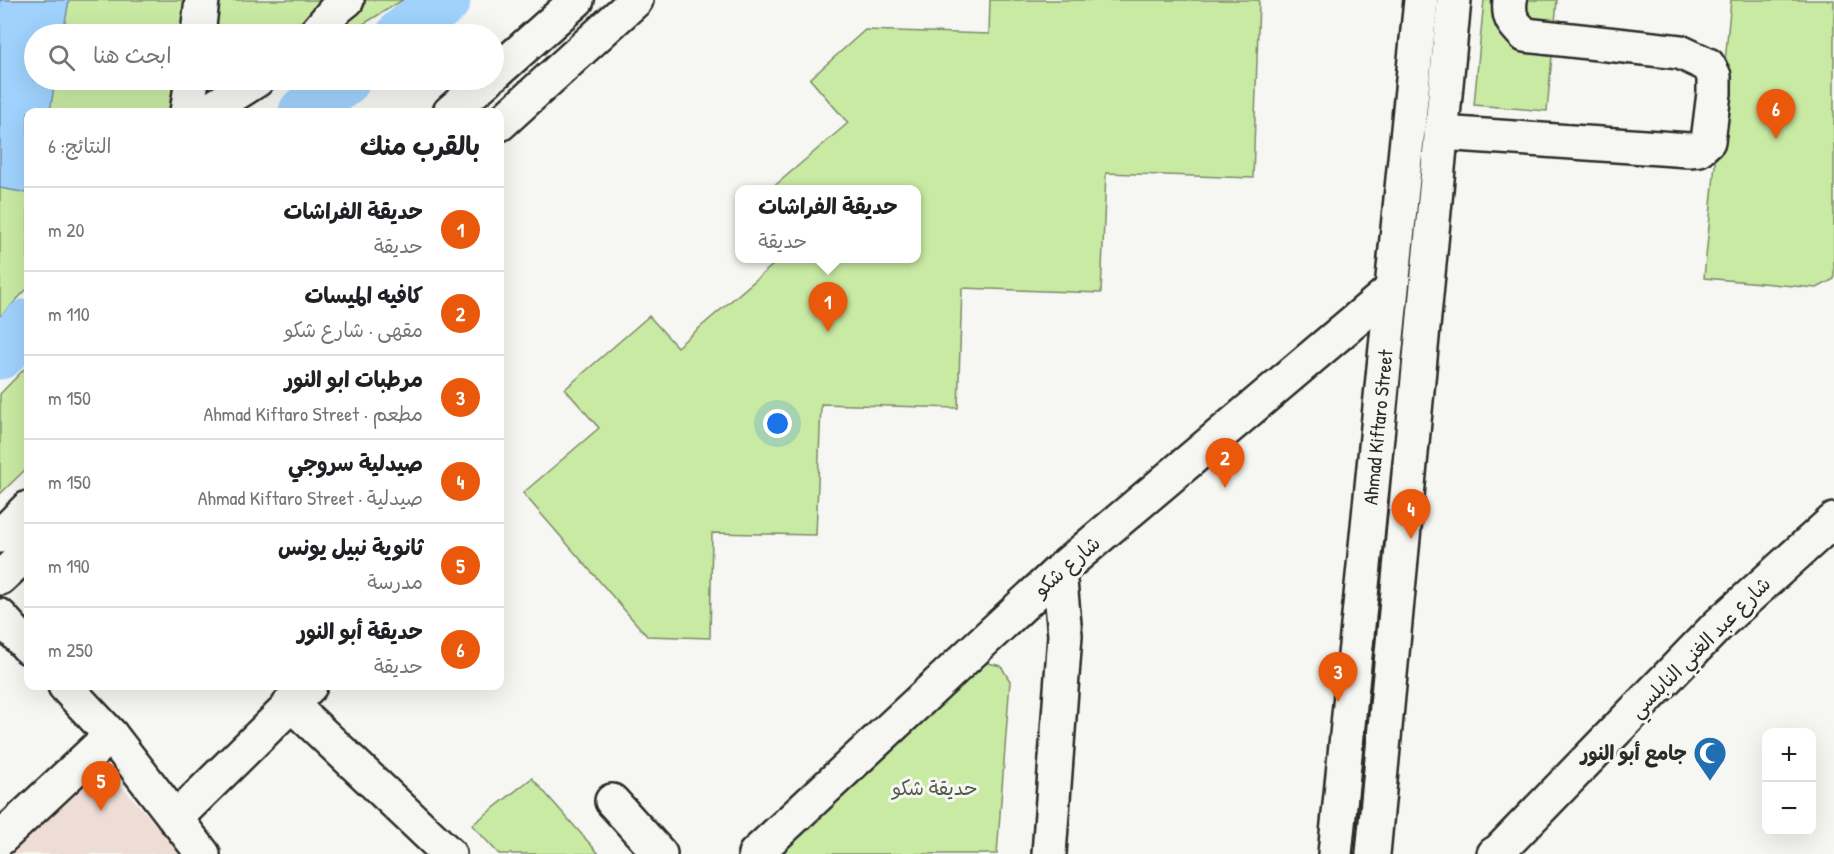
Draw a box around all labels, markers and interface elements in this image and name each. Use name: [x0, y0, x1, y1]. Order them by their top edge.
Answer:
search box: [24, 24, 504, 90]
text: ابحث هنا: [93, 40, 172, 70]
icon: search: [45, 41, 78, 74]
pin: 6: [1756, 90, 1796, 139]
text: بالقرب منك: [360, 128, 480, 163]
text: النتائج: 6: [48, 132, 111, 159]
popup: [735, 185, 921, 263]
text: حديقة الفراشات: [758, 191, 898, 221]
text: حديقة الفراشات: [284, 196, 423, 226]
text: 20 m: [48, 216, 85, 243]
text: 1: [457, 216, 464, 243]
text: حديقة: [758, 227, 807, 254]
text: حديقة: [374, 232, 423, 259]
text: كافيه الميسات: [304, 280, 423, 310]
pin: 1: [808, 282, 848, 332]
text: 110 m: [48, 300, 90, 327]
text: 2: [456, 300, 465, 327]
text: مقهى · شارع شكو: [284, 316, 423, 343]
street label: Ahmad Kiftaro Street: [1356, 347, 1399, 506]
text: مرطبات ابو النور: [285, 364, 423, 394]
text: 150 m: [48, 384, 91, 411]
text: 3: [456, 384, 465, 411]
text: مطعم · Ahmad Kiftaro Street: [203, 400, 423, 427]
your location: [763, 409, 792, 438]
pin: 2: [1206, 438, 1244, 488]
text: صيدلية سروجي: [288, 448, 423, 478]
text: 150 m: [48, 468, 91, 495]
text: 4: [457, 468, 464, 495]
text: صيدلية · Ahmad Kiftaro Street: [198, 484, 423, 511]
pin: 4: [1392, 490, 1430, 539]
street label: شارع شكو: [1026, 529, 1106, 604]
text: ثانوية نبيل يونس: [278, 532, 423, 562]
text: 190 m: [48, 552, 90, 579]
text: 5: [456, 552, 465, 579]
text: مدرسة: [367, 568, 423, 595]
street label: شارع عبد الغني النابلسي: [1623, 570, 1780, 727]
text: حديقة أبو النور: [297, 616, 423, 646]
text: 250 m: [48, 636, 93, 663]
text: 6: [457, 636, 465, 663]
text: حديقة: [374, 652, 423, 679]
pin: 3: [1318, 652, 1358, 702]
map controls: [1762, 728, 1816, 836]
button: +: [1762, 728, 1816, 782]
mosque icon: جامع أبو النور: [1692, 735, 1728, 782]
place label: جامع أبو النور: [1579, 739, 1687, 768]
pin: 5: [82, 762, 120, 811]
park label: حديقة شكو: [890, 774, 978, 801]
button: −: [1762, 782, 1816, 836]

